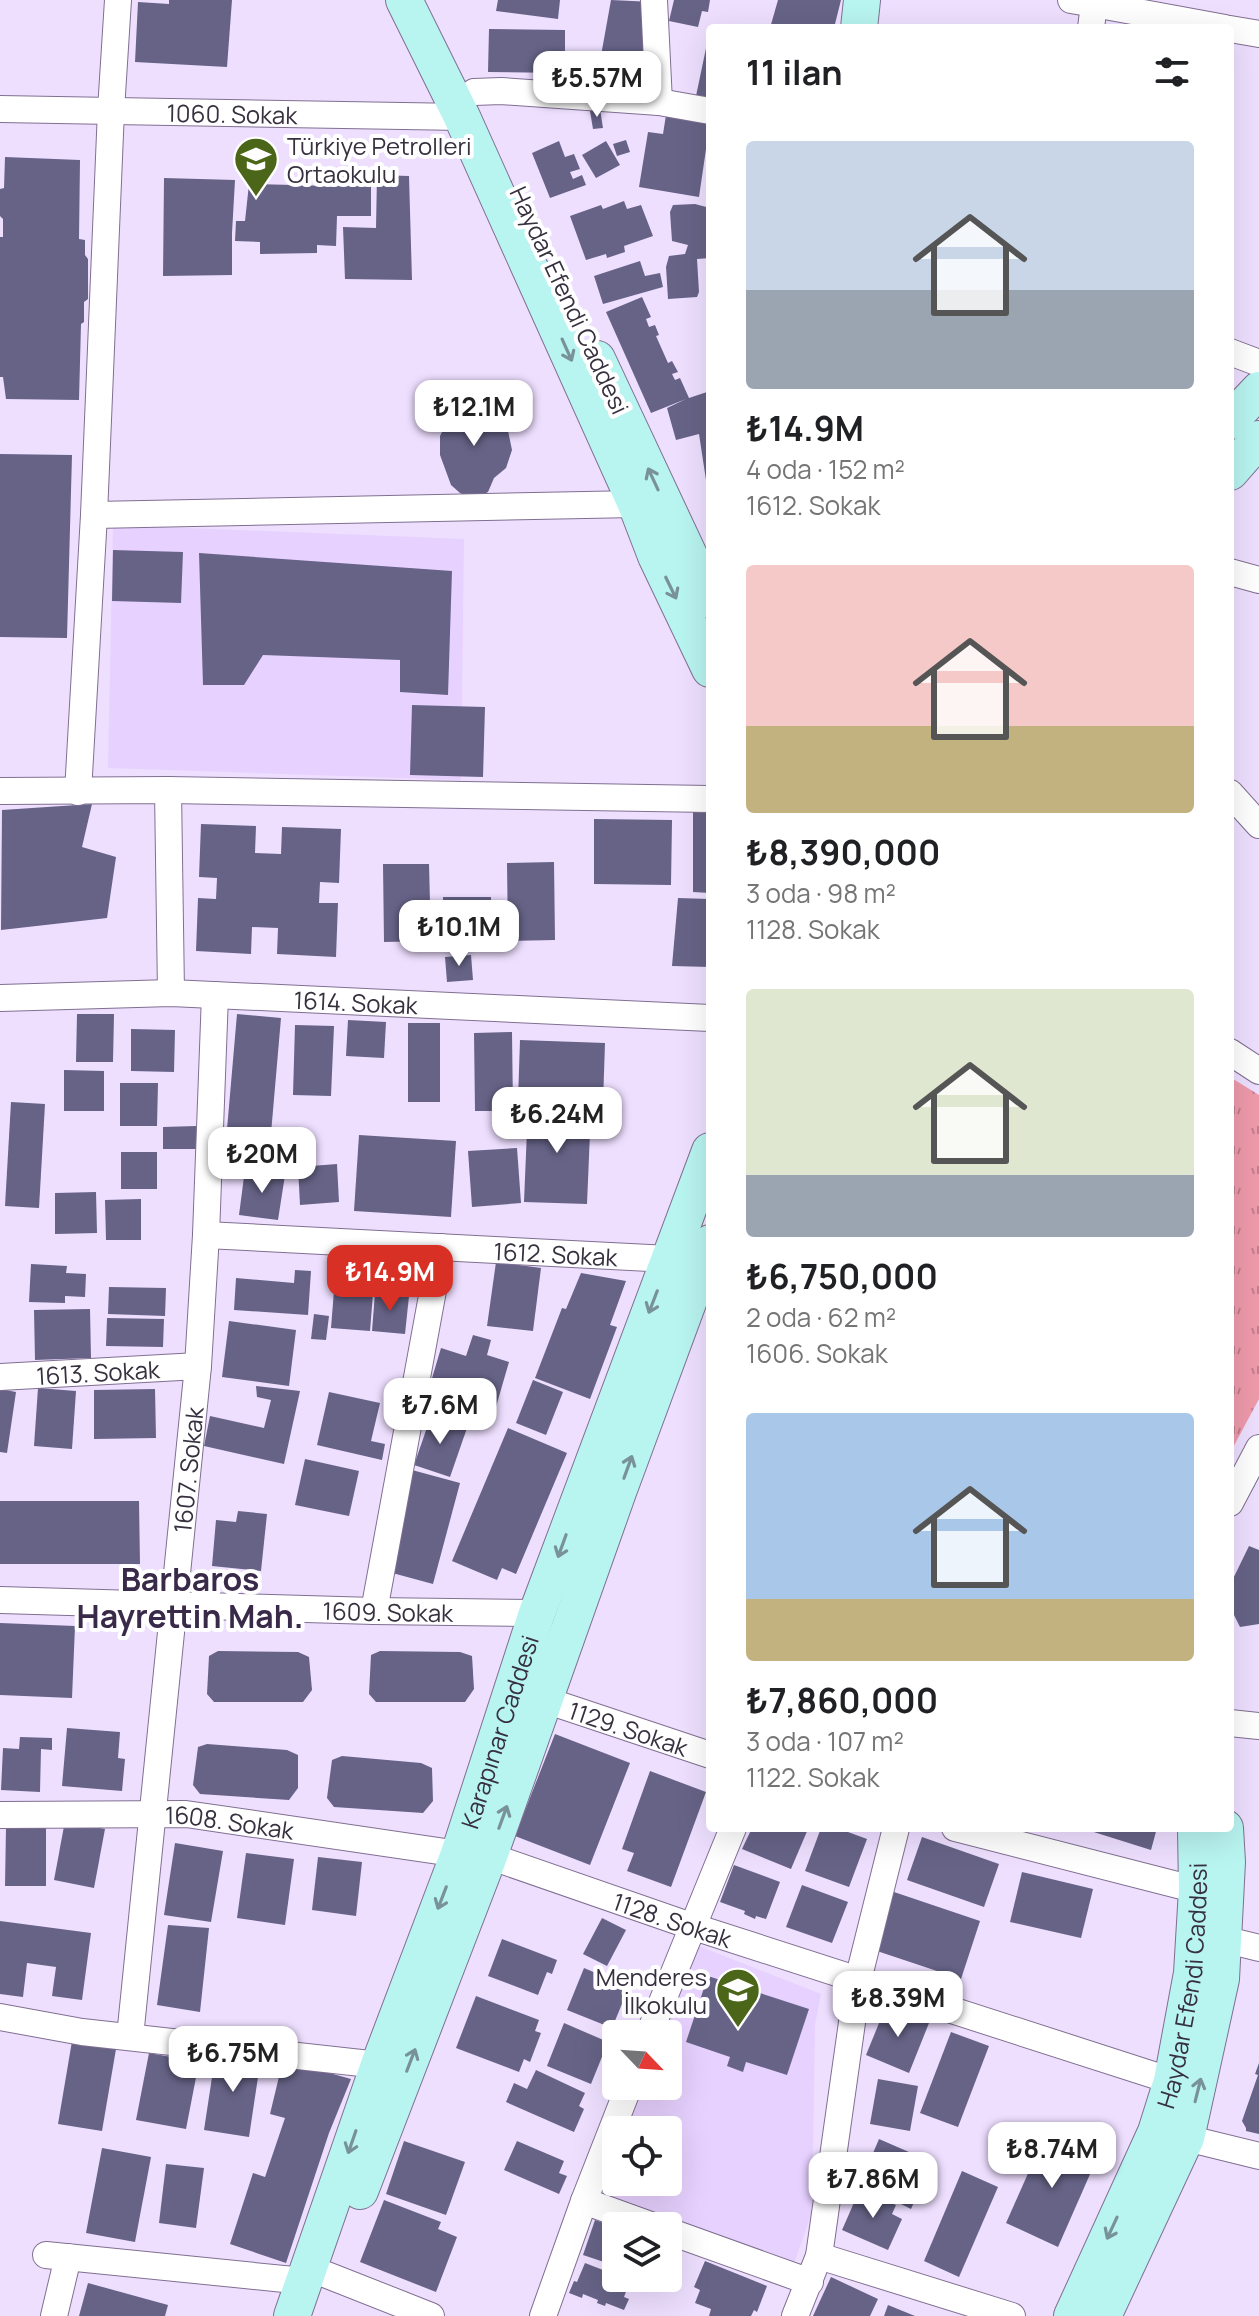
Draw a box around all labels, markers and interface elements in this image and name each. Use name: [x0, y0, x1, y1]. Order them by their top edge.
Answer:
text: 11 ilan: [746, 49, 843, 95]
icon: filters: [1150, 50, 1194, 94]
pin: ₺5.57M: [532, 51, 662, 119]
text: ₺5.57M: [551, 59, 643, 95]
street label: 1060. Sokak: [166, 95, 299, 131]
place label: Türkiye Petrolleri Ortaokulu: [287, 129, 472, 190]
school or university icon: Türkiye Petrolleri Ortaokulu: [232, 135, 280, 198]
street label: Haydar Efendi Caddesi: [503, 181, 637, 419]
icon: home: [898, 193, 1042, 337]
one-way arrow: [560, 337, 575, 362]
pin: ₺12.1M: [409, 380, 539, 448]
text: ₺12.1M: [433, 388, 515, 424]
text: ₺14.9M: [746, 405, 864, 451]
text: 4 oda · 152 m²: [746, 451, 905, 487]
one-way arrow: [645, 467, 660, 491]
text: 1612. Sokak: [746, 487, 880, 523]
one-way arrow: [664, 576, 679, 600]
icon: home: [898, 617, 1042, 761]
text: ₺8,390,000: [746, 829, 940, 875]
text: 3 oda · 98 m²: [746, 875, 896, 911]
pin: ₺10.1M: [394, 900, 524, 968]
text: ₺10.1M: [417, 908, 501, 944]
text: 1128. Sokak: [746, 911, 880, 947]
street label: 1614. Sokak: [293, 982, 420, 1021]
icon: home: [898, 1041, 1042, 1185]
pin: ₺6.24M: [492, 1087, 622, 1155]
text: ₺6.24M: [510, 1095, 604, 1131]
pin: ₺20M: [215, 1127, 309, 1195]
text: ₺20M: [226, 1135, 298, 1171]
street label: 1612. Sokak: [493, 1233, 619, 1273]
pin: ₺14.9M: [325, 1245, 455, 1313]
text: ₺14.9M: [345, 1253, 435, 1289]
text: ₺6,750,000: [746, 1253, 938, 1299]
one-way arrow: [645, 1289, 659, 1314]
text: 2 oda · 62 m²: [746, 1299, 896, 1335]
text: 1606. Sokak: [746, 1335, 888, 1371]
street label: 1613. Sokak: [35, 1352, 162, 1391]
pin: ₺7.6M: [384, 1378, 496, 1446]
text: ₺7.6M: [402, 1386, 478, 1422]
street label: 1607. Sokak: [165, 1404, 210, 1534]
one-way arrow: [621, 1455, 636, 1480]
icon: home: [898, 1465, 1042, 1609]
one-way arrow: [554, 1533, 568, 1558]
district label: Barbaros Hayrettin Mah.: [77, 1557, 303, 1638]
street label: 1609. Sokak: [322, 1593, 454, 1628]
street label: Karapınar Caddesi: [452, 1631, 545, 1832]
text: ₺7,860,000: [746, 1677, 938, 1723]
street label: 1129. Sokak: [564, 1693, 694, 1763]
text: 3 oda · 107 m²: [746, 1723, 904, 1759]
text: 1122. Sokak: [746, 1759, 879, 1795]
street label: 1608. Sokak: [165, 1797, 297, 1846]
one-way arrow: [497, 1805, 511, 1830]
street label: Haydar Efendi Caddesi: [1148, 1863, 1214, 2112]
street label: 1128. Sokak: [609, 1884, 737, 1955]
one-way arrow: [434, 1885, 448, 1910]
place label: Menderes İlkokulu: [596, 1960, 707, 2021]
school or university icon: Menderes İlkokulu: [714, 1966, 762, 2029]
pin: ₺8.39M: [833, 1971, 963, 2039]
text: ₺8.39M: [851, 1979, 945, 2015]
north arrow: [602, 2020, 682, 2100]
map controls: [602, 2020, 682, 2292]
pin: ₺6.75M: [168, 2026, 298, 2094]
text: ₺6.75M: [187, 2034, 279, 2070]
one-way arrow: [405, 2048, 419, 2073]
one-way arrow: [1191, 2077, 1206, 2103]
button: locate: [602, 2116, 682, 2196]
pin: ₺8.74M: [987, 2122, 1117, 2190]
one-way arrow: [344, 2129, 359, 2154]
text: ₺8.74M: [1006, 2130, 1098, 2166]
pin: ₺7.86M: [808, 2152, 938, 2220]
text: ₺7.86M: [827, 2160, 919, 2196]
button: layers: [602, 2212, 682, 2292]
one-way arrow: [1104, 2216, 1119, 2240]

